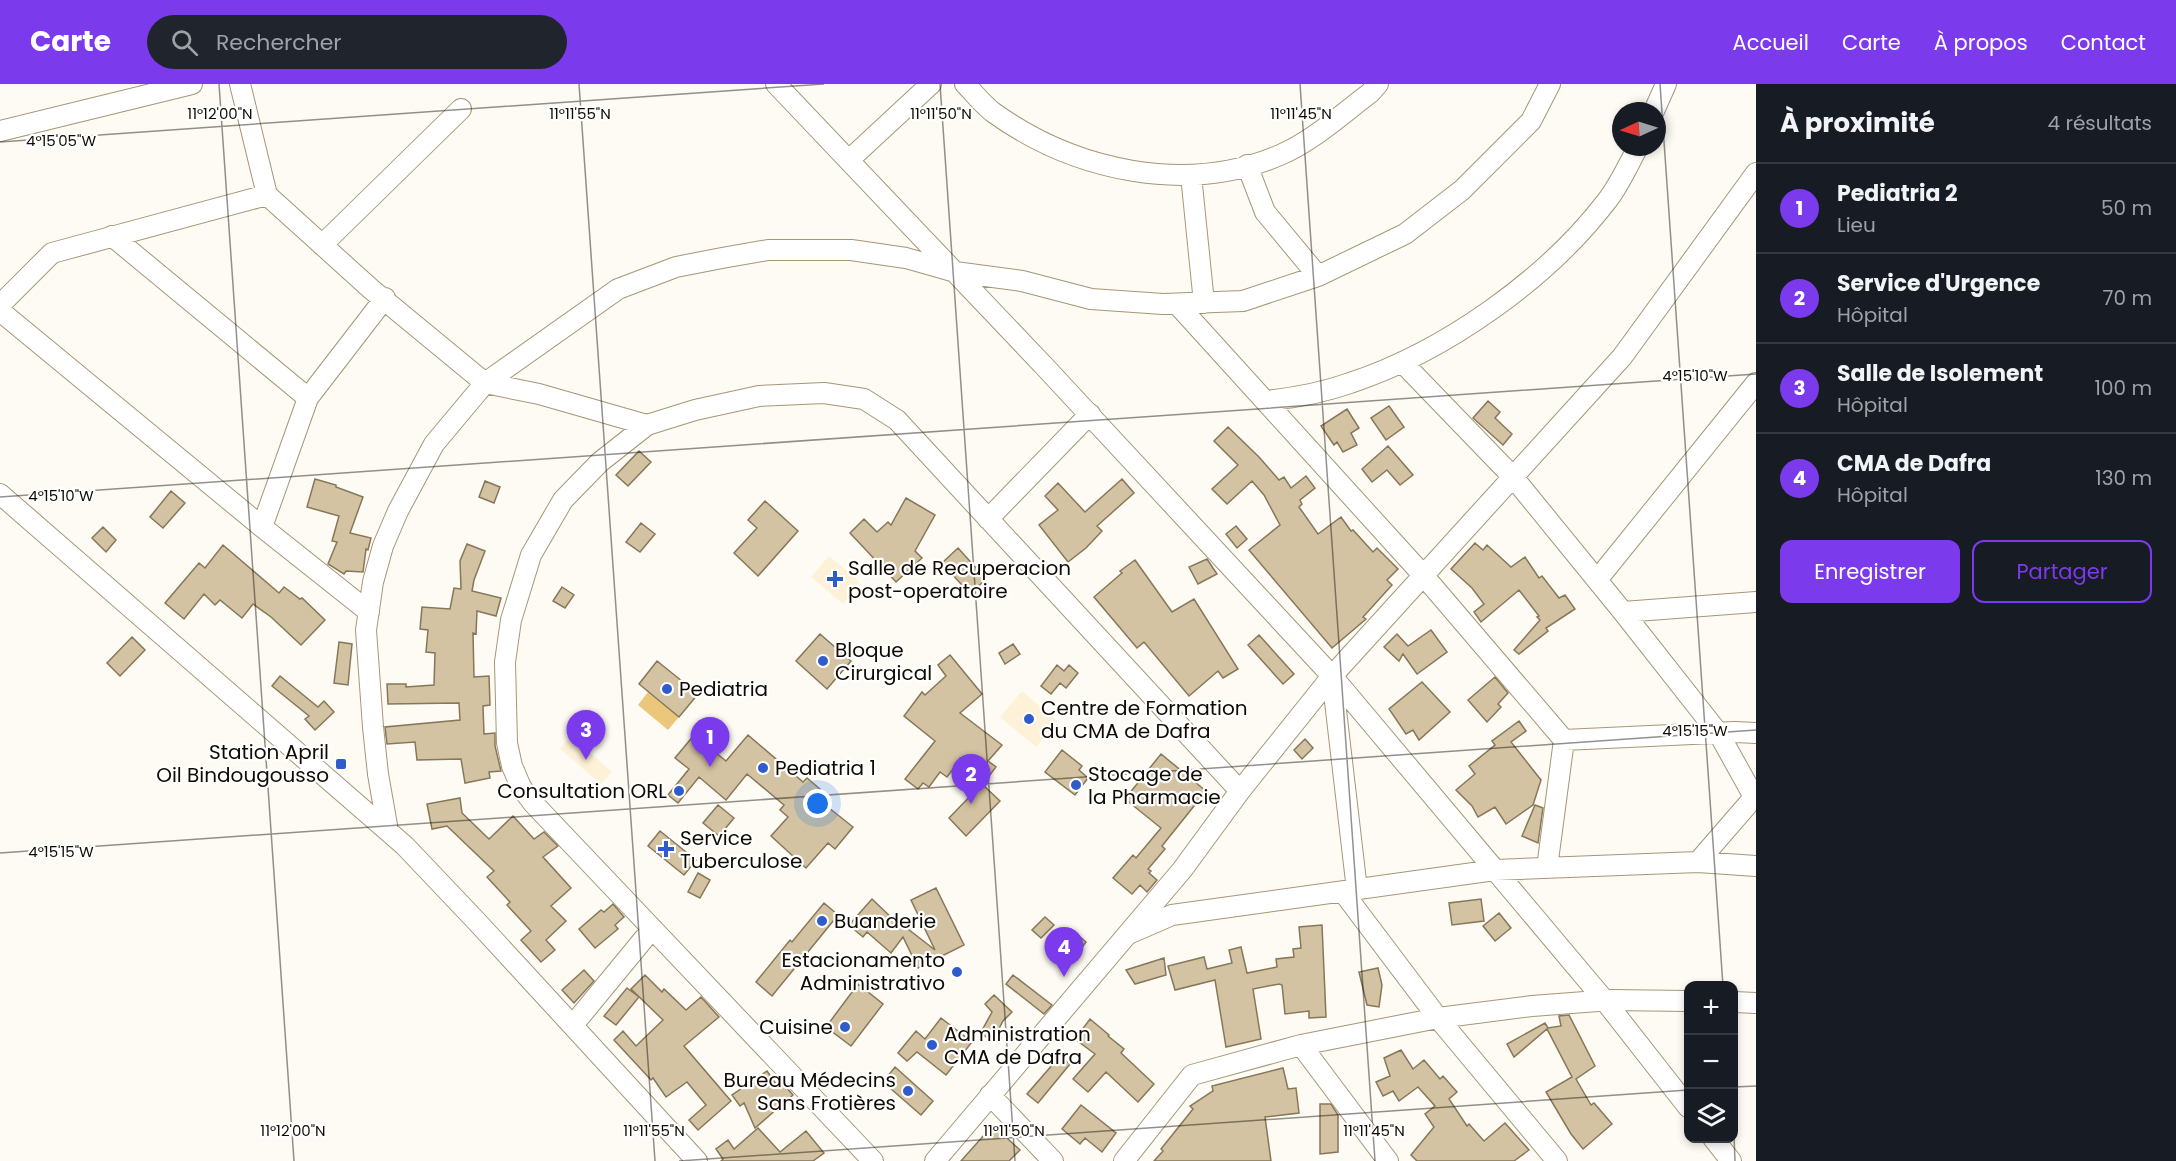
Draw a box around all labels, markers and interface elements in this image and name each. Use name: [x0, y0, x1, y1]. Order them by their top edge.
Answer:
search box: [147, 15, 567, 69]
text: Carte: [30, 22, 111, 61]
icon: search: [168, 26, 201, 59]
text: Rechercher: [216, 27, 342, 58]
text: Accueil: [1732, 28, 1809, 57]
text: Carte: [1842, 28, 1901, 57]
text: À propos: [1934, 28, 2028, 57]
text: Contact: [2061, 28, 2146, 57]
north arrow: [1612, 102, 1666, 156]
text: 11°12'00"N: [187, 103, 253, 124]
text: 11°11'55"N: [549, 103, 611, 124]
text: 11°11'50"N: [910, 103, 972, 124]
text: 11°11'45"N: [1270, 103, 1332, 124]
text: À proximité: [1780, 105, 1935, 141]
text: 4 résultats: [2048, 109, 2152, 137]
text: 4°15'05"W: [26, 130, 96, 151]
text: Pediatria 2: [1837, 178, 1958, 209]
text: 1: [1796, 194, 1803, 222]
text: 50 m: [2101, 194, 2152, 222]
text: Lieu: [1837, 211, 1876, 239]
text: Service d'Urgence: [1837, 268, 2040, 299]
text: 2: [1794, 284, 1805, 312]
text: 70 m: [2103, 284, 2152, 312]
text: Hôpital: [1837, 301, 1908, 329]
text: Salle de Isolement: [1837, 358, 2043, 389]
text: 4°15'10"W: [1662, 365, 1728, 386]
text: 3: [1793, 374, 1806, 402]
text: 100 m: [2095, 374, 2152, 402]
text: Hôpital: [1837, 391, 1908, 419]
text: CMA de Dafra: [1837, 448, 1991, 479]
text: 4: [1793, 464, 1806, 492]
text: 130 m: [2095, 464, 2152, 492]
text: Hôpital: [1837, 481, 1908, 509]
text: 4°15'10"W: [28, 485, 94, 506]
button: Enregistrer: [1780, 540, 1960, 603]
button: Partager: [1972, 540, 2152, 603]
place label: Salle de Recuperacion post-operatoire: [848, 554, 1071, 605]
marker: Salle de Recuperacion post-operatoire: [826, 570, 844, 588]
place label: Bloque Cirurgical: [835, 636, 932, 687]
marker: Bloque Cirurgical: [816, 654, 830, 668]
place label: Pediatria: [679, 675, 768, 703]
marker: Pediatria: [660, 682, 674, 696]
place label: Centre de Formation du CMA de Dafra: [1041, 694, 1248, 745]
pin: 3: [566, 710, 606, 760]
marker: Centre de Formation du CMA de Dafra: [1022, 712, 1036, 726]
pin: 1: [690, 718, 730, 767]
text: 4°15'15"W: [1662, 720, 1728, 741]
place label: Station April Oil Bindougousso: [156, 738, 329, 789]
place label: Pediatria 1: [775, 754, 876, 782]
pin: 2: [952, 754, 990, 804]
marker: Station April Oil Bindougousso: [334, 757, 348, 771]
place label: Stocage de la Pharmacie: [1088, 760, 1221, 811]
marker: Pediatria 1: [756, 761, 770, 775]
place label: Consultation ORL: [497, 777, 667, 805]
marker: Stocage de la Pharmacie: [1069, 778, 1083, 792]
marker: Consultation ORL: [672, 784, 686, 798]
your location: [803, 789, 832, 818]
place label: Service Tuberculose: [680, 824, 803, 875]
marker: Service Tuberculose: [657, 840, 675, 858]
text: 4°15'15"W: [28, 841, 94, 862]
place label: Buanderie: [834, 907, 936, 935]
marker: Buanderie: [815, 914, 829, 928]
pin: 4: [1044, 928, 1084, 977]
place label: Estacionamento Administrativo: [781, 946, 945, 997]
marker: Estacionamento Administrativo: [950, 965, 964, 979]
map controls: [1684, 981, 1738, 1143]
button: +: [1684, 981, 1738, 1035]
place label: Cuisine: [759, 1013, 833, 1041]
marker: Cuisine: [838, 1020, 852, 1034]
place label: Administration CMA de Dafra: [944, 1020, 1091, 1071]
button: −: [1684, 1035, 1738, 1089]
marker: Administration CMA de Dafra: [925, 1038, 939, 1052]
place label: Bureau Médecins Sans Frotières: [724, 1066, 896, 1117]
marker: Bureau Médecins Sans Frotières: [901, 1084, 915, 1098]
button: layers: [1684, 1089, 1738, 1143]
text: 11°12'00"N: [260, 1120, 326, 1141]
text: 11°11'55"N: [623, 1120, 685, 1141]
text: 11°11'50"N: [983, 1120, 1045, 1141]
text: 11°11'45"N: [1343, 1120, 1405, 1141]

